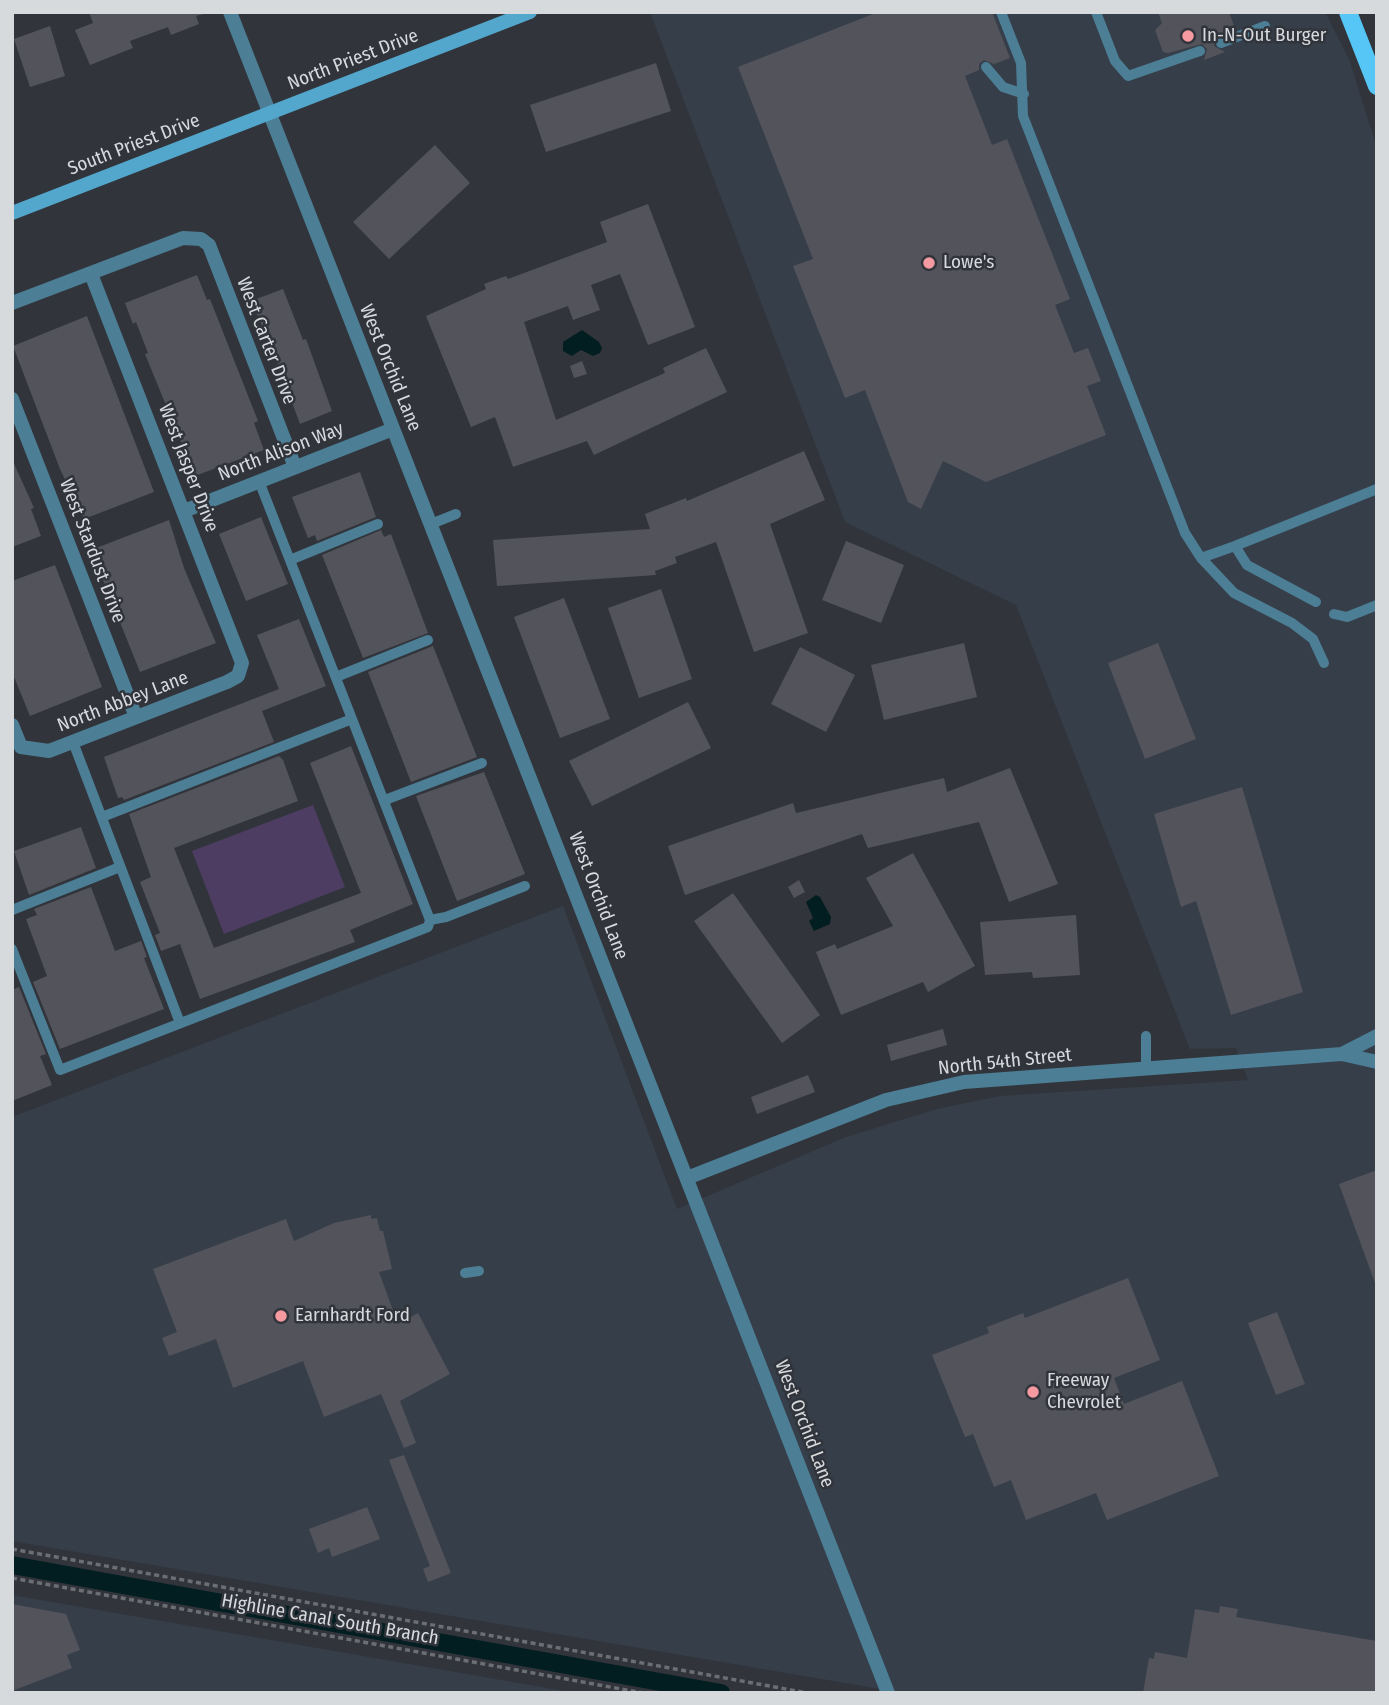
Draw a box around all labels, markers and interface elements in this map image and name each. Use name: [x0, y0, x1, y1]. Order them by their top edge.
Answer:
street label: North Priest Drive: [284, 25, 422, 95]
place label: In-N-Out Burger: [1202, 25, 1326, 47]
marker: In-N-Out Burger: [1180, 28, 1196, 44]
street label: South Priest Drive: [65, 109, 203, 181]
place label: Lowe's: [943, 252, 994, 274]
marker: Lowe's: [921, 255, 937, 271]
street label: West Carter Drive: [231, 274, 301, 408]
street label: West Orchid Lane: [354, 301, 426, 435]
street label: West Jasper Drive: [153, 401, 223, 535]
street label: North Alison Way: [215, 418, 347, 486]
street label: West Stardust Drive: [54, 476, 130, 626]
street label: North Abbey Lane: [54, 667, 192, 737]
street label: West Orchid Lane: [563, 829, 633, 963]
street label: North 54th Street: [937, 1044, 1073, 1080]
place label: Earnhardt Ford: [295, 1305, 410, 1327]
marker: Earnhardt Ford: [273, 1308, 289, 1324]
street label: West Orchid Lane: [769, 1357, 839, 1491]
place label: Freeway Chevrolet: [1047, 1370, 1121, 1414]
marker: Freeway Chevrolet: [1025, 1384, 1041, 1400]
street label: Highline Canal South Branch: [220, 1590, 440, 1650]

